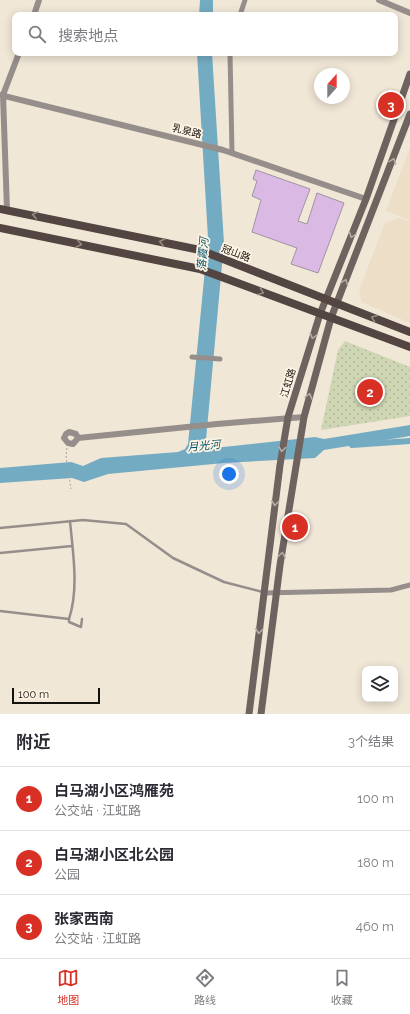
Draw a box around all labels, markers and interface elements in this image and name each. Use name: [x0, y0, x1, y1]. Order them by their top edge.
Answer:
search box: [12, 12, 398, 56]
icon: search: [26, 23, 48, 45]
text: 搜索地点: [58, 27, 118, 45]
north arrow: [314, 68, 350, 104]
pin: 3: [378, 90, 404, 120]
street label: 乳泉路: [171, 122, 203, 140]
one-way arrow: [388, 157, 396, 164]
one-way arrow: [32, 212, 38, 220]
one-way arrow: [348, 232, 356, 239]
water label: 落霞河: [195, 235, 211, 271]
one-way arrow: [159, 238, 165, 247]
one-way arrow: [76, 240, 82, 248]
street label: 冠山路: [220, 242, 252, 264]
one-way arrow: [341, 278, 349, 285]
one-way arrow: [257, 287, 264, 295]
one-way arrow: [370, 314, 377, 322]
one-way arrow: [309, 332, 318, 339]
street label: 江虹路: [278, 367, 298, 399]
pin: 2: [357, 377, 383, 407]
one-way arrow: [304, 393, 313, 400]
water label: 月光河: [187, 438, 223, 454]
one-way arrow: [278, 446, 287, 452]
your location: [219, 464, 239, 484]
one-way arrow: [271, 500, 280, 506]
pin: 1: [282, 512, 308, 542]
one-way arrow: [277, 552, 286, 558]
one-way arrow: [255, 628, 264, 635]
map controls: [362, 666, 398, 702]
button: layers: [362, 666, 398, 702]
scale bar: [12, 686, 100, 705]
text: 100 m: [18, 688, 49, 701]
text: 附近: [16, 732, 50, 752]
text: 3个结果: [348, 734, 394, 749]
text: 白马湖小区鸿雁苑: [54, 782, 174, 800]
text: 1: [26, 791, 32, 806]
text: 100 m: [357, 791, 394, 806]
text: 公交站 · 江虹路: [54, 803, 141, 818]
text: 白马湖小区北公园: [54, 846, 174, 864]
text: 2: [25, 855, 33, 870]
text: 180 m: [358, 855, 394, 870]
text: 公园: [54, 867, 80, 882]
text: 张家西南: [54, 910, 114, 928]
text: 3: [25, 919, 33, 934]
text: 460 m: [356, 919, 394, 934]
text: 公交站 · 江虹路: [54, 931, 141, 946]
tab: 地图: [57, 967, 79, 1007]
tab: 路线: [194, 967, 216, 1007]
tab: 收藏: [331, 967, 353, 1007]

